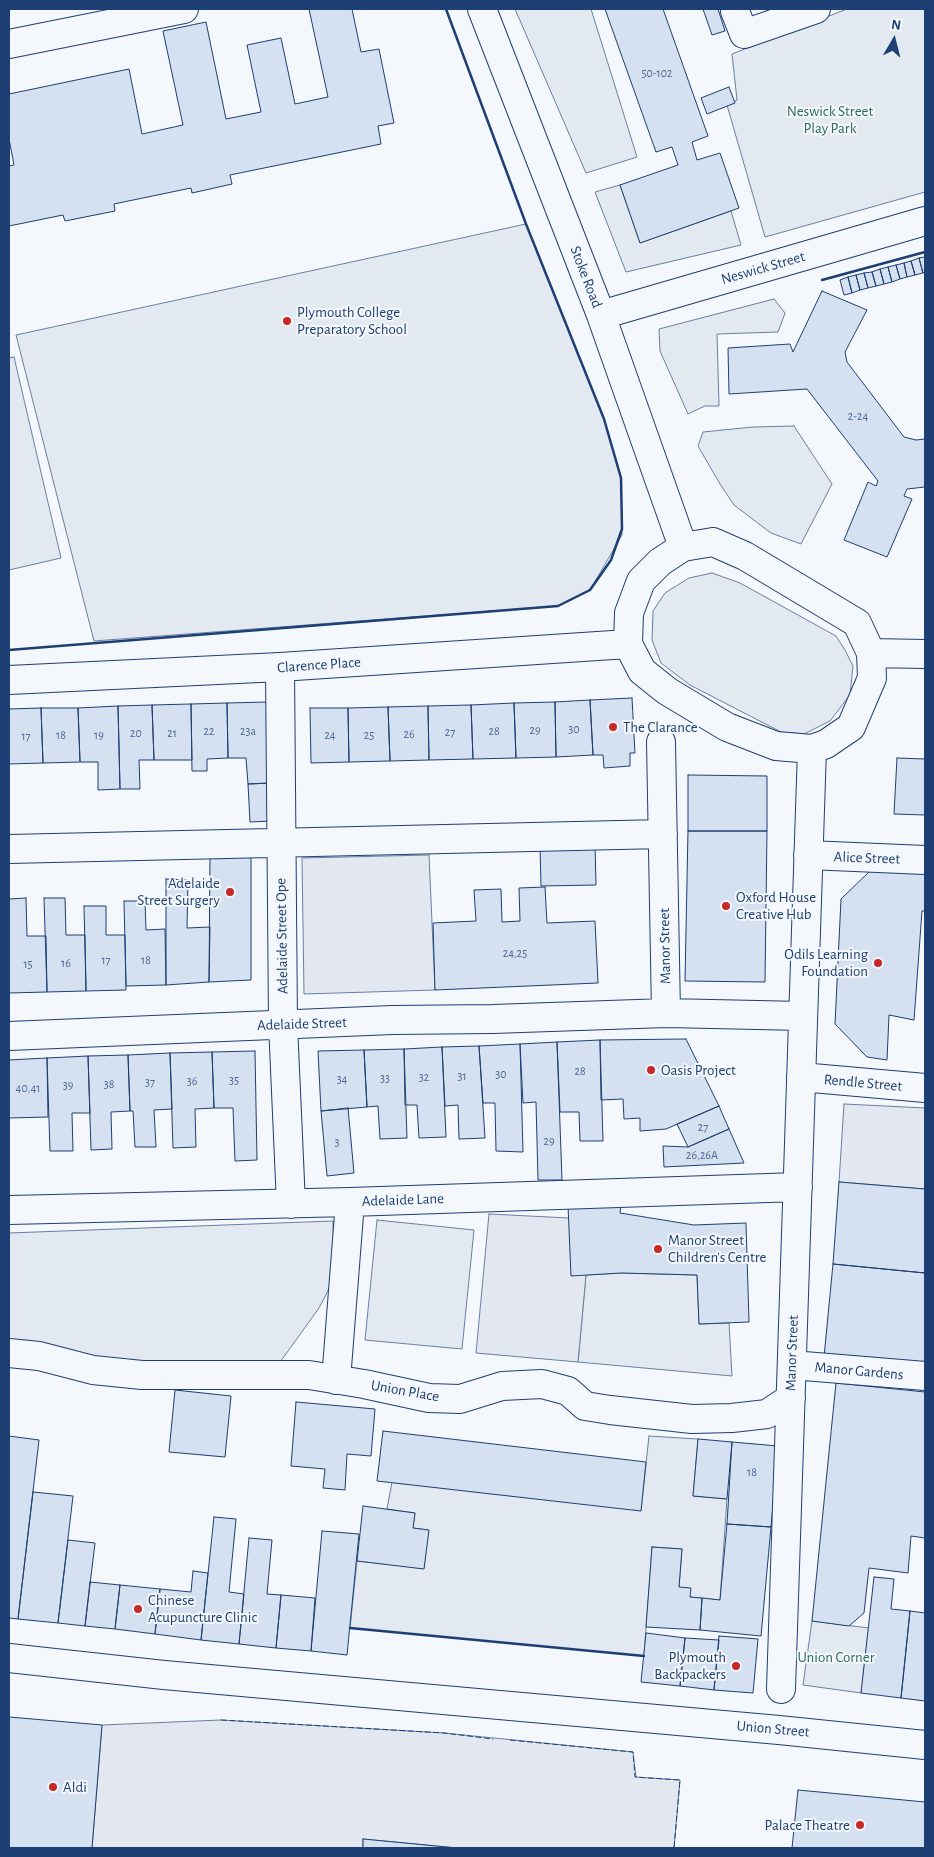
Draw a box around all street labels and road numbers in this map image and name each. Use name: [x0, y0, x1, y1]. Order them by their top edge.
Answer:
street label: Stoke Road: [566, 244, 606, 310]
street label: Neswick Street: [719, 247, 807, 289]
street label: Clarence Place: [276, 653, 362, 677]
street label: Alice Street: [833, 848, 901, 868]
street label: Adelaide Street Ope: [272, 878, 292, 994]
street label: Manor Street: [655, 908, 675, 984]
street label: Adelaide Street: [257, 1013, 347, 1035]
street label: Rendle Street: [823, 1071, 903, 1095]
street label: Adelaide Lane: [362, 1190, 444, 1210]
street label: Manor Street: [782, 1315, 802, 1391]
street label: Manor Gardens: [814, 1358, 904, 1384]
street label: Union Place: [369, 1376, 441, 1406]
street label: Union Street: [736, 1717, 810, 1741]

